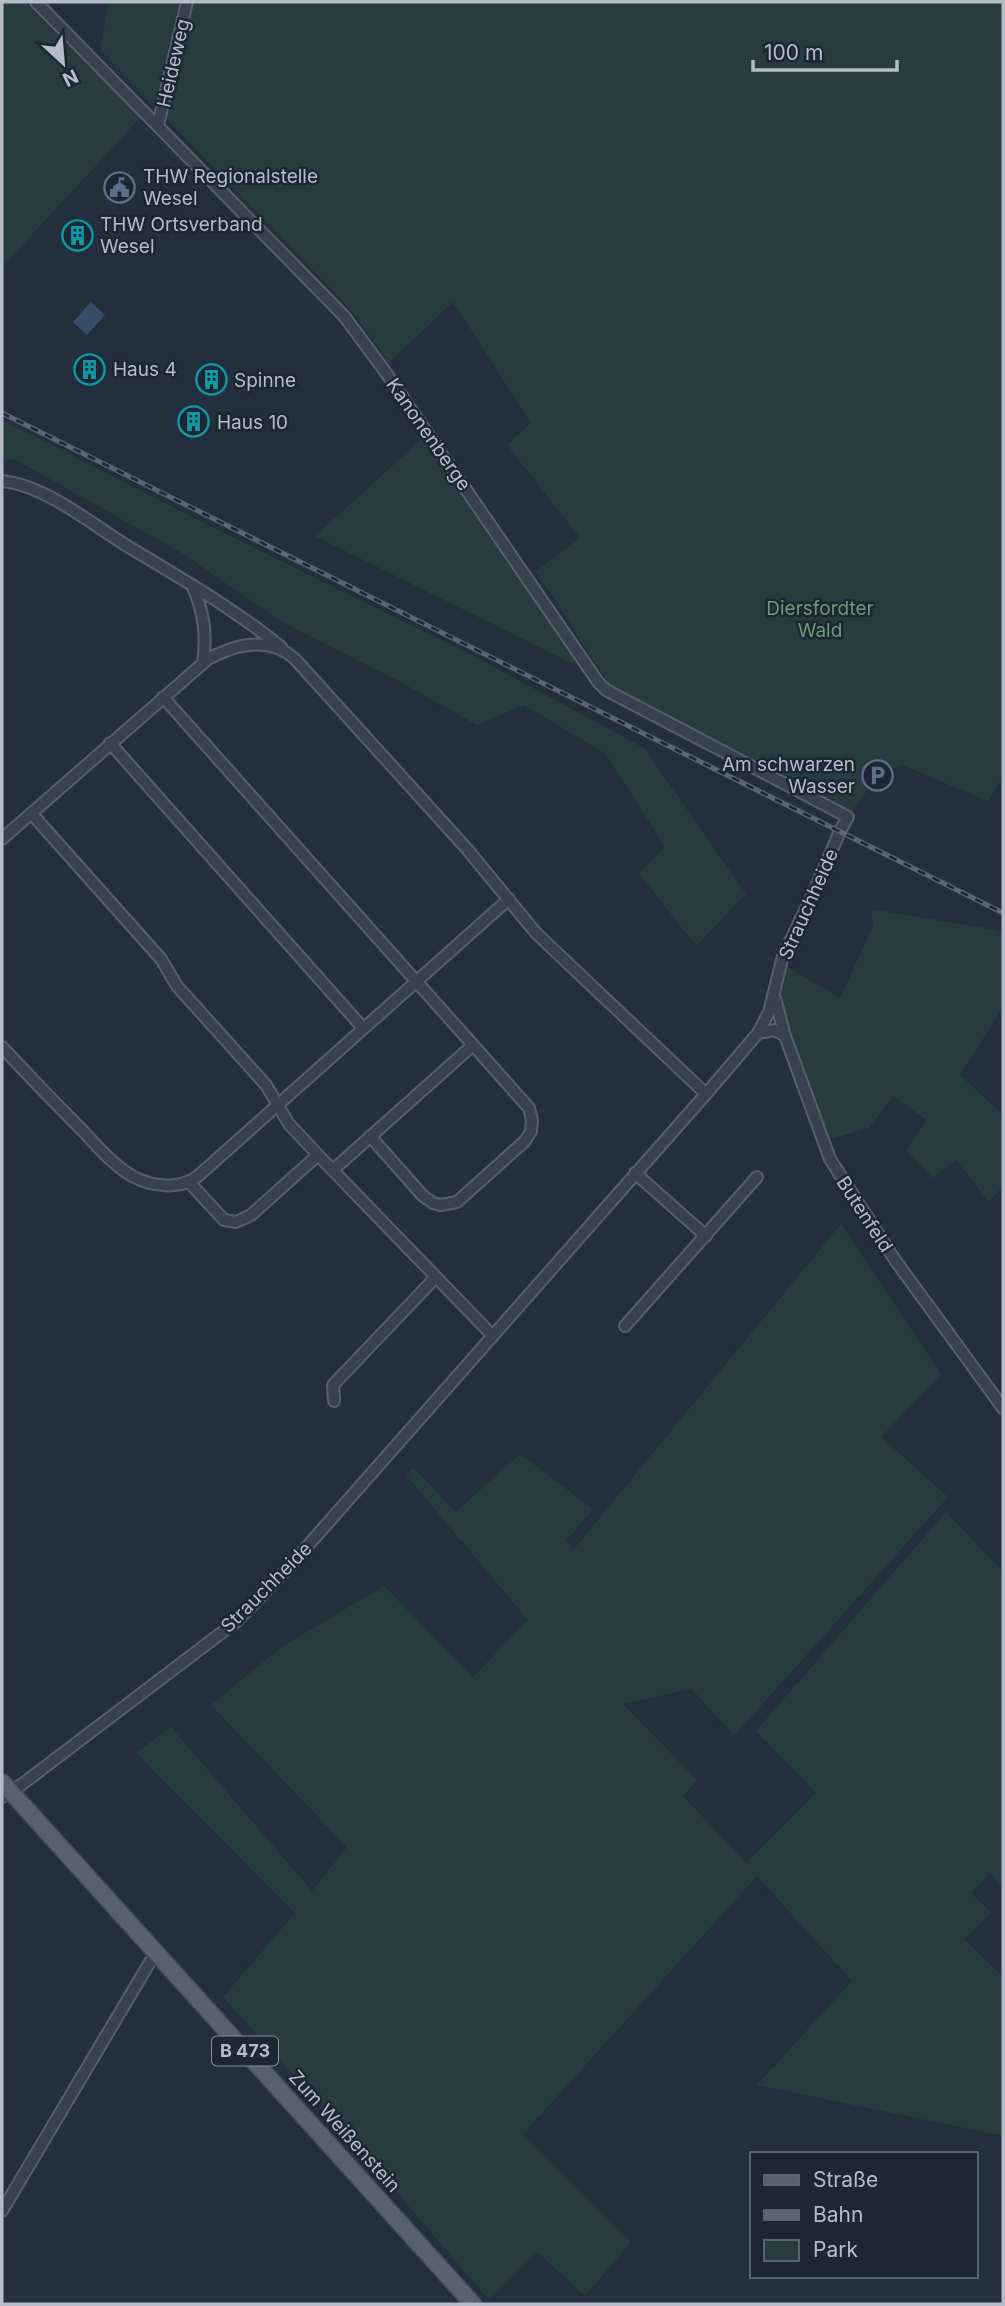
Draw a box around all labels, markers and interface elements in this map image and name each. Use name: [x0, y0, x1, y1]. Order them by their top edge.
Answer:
street label: Heideweg: [152, 17, 195, 110]
north arrow: [28, 28, 98, 98]
scale bar: [753, 28, 897, 72]
text: 100 m: [764, 40, 823, 65]
text: N: [59, 64, 82, 91]
place label: THW Regionalstelle Wesel: [143, 165, 318, 210]
public building icon: THW Regionalstelle Wesel: [103, 170, 137, 204]
place label: THW Ortsverband Wesel: [100, 213, 263, 258]
building icon: THW Ortsverband Wesel: [60, 218, 94, 252]
building icon: Haus 4: [73, 352, 107, 386]
place label: Haus 4: [113, 358, 177, 381]
building icon: Spinne: [194, 363, 228, 397]
place label: Spinne: [234, 369, 296, 392]
street label: Kanonenberge: [381, 374, 476, 495]
building icon: Haus 10: [177, 405, 211, 439]
place label: Haus 10: [217, 411, 288, 434]
park label: Diersfordter Wald: [766, 597, 874, 642]
place label: Am schwarzen Wasser: [722, 753, 855, 798]
parking icon: Am schwarzen Wasser: [861, 758, 895, 792]
street label: Strauchheide: [774, 845, 843, 963]
street label: Butenfeld: [832, 1172, 898, 1257]
street label: Strauchheide: [216, 1537, 317, 1638]
road number: B 473: [212, 2036, 278, 2066]
street label: Zum Weißenstein: [284, 2066, 405, 2197]
legend: [750, 2152, 977, 2278]
text: Straße: [813, 2167, 878, 2192]
text: Bahn: [813, 2202, 863, 2227]
text: Park: [813, 2237, 858, 2262]

